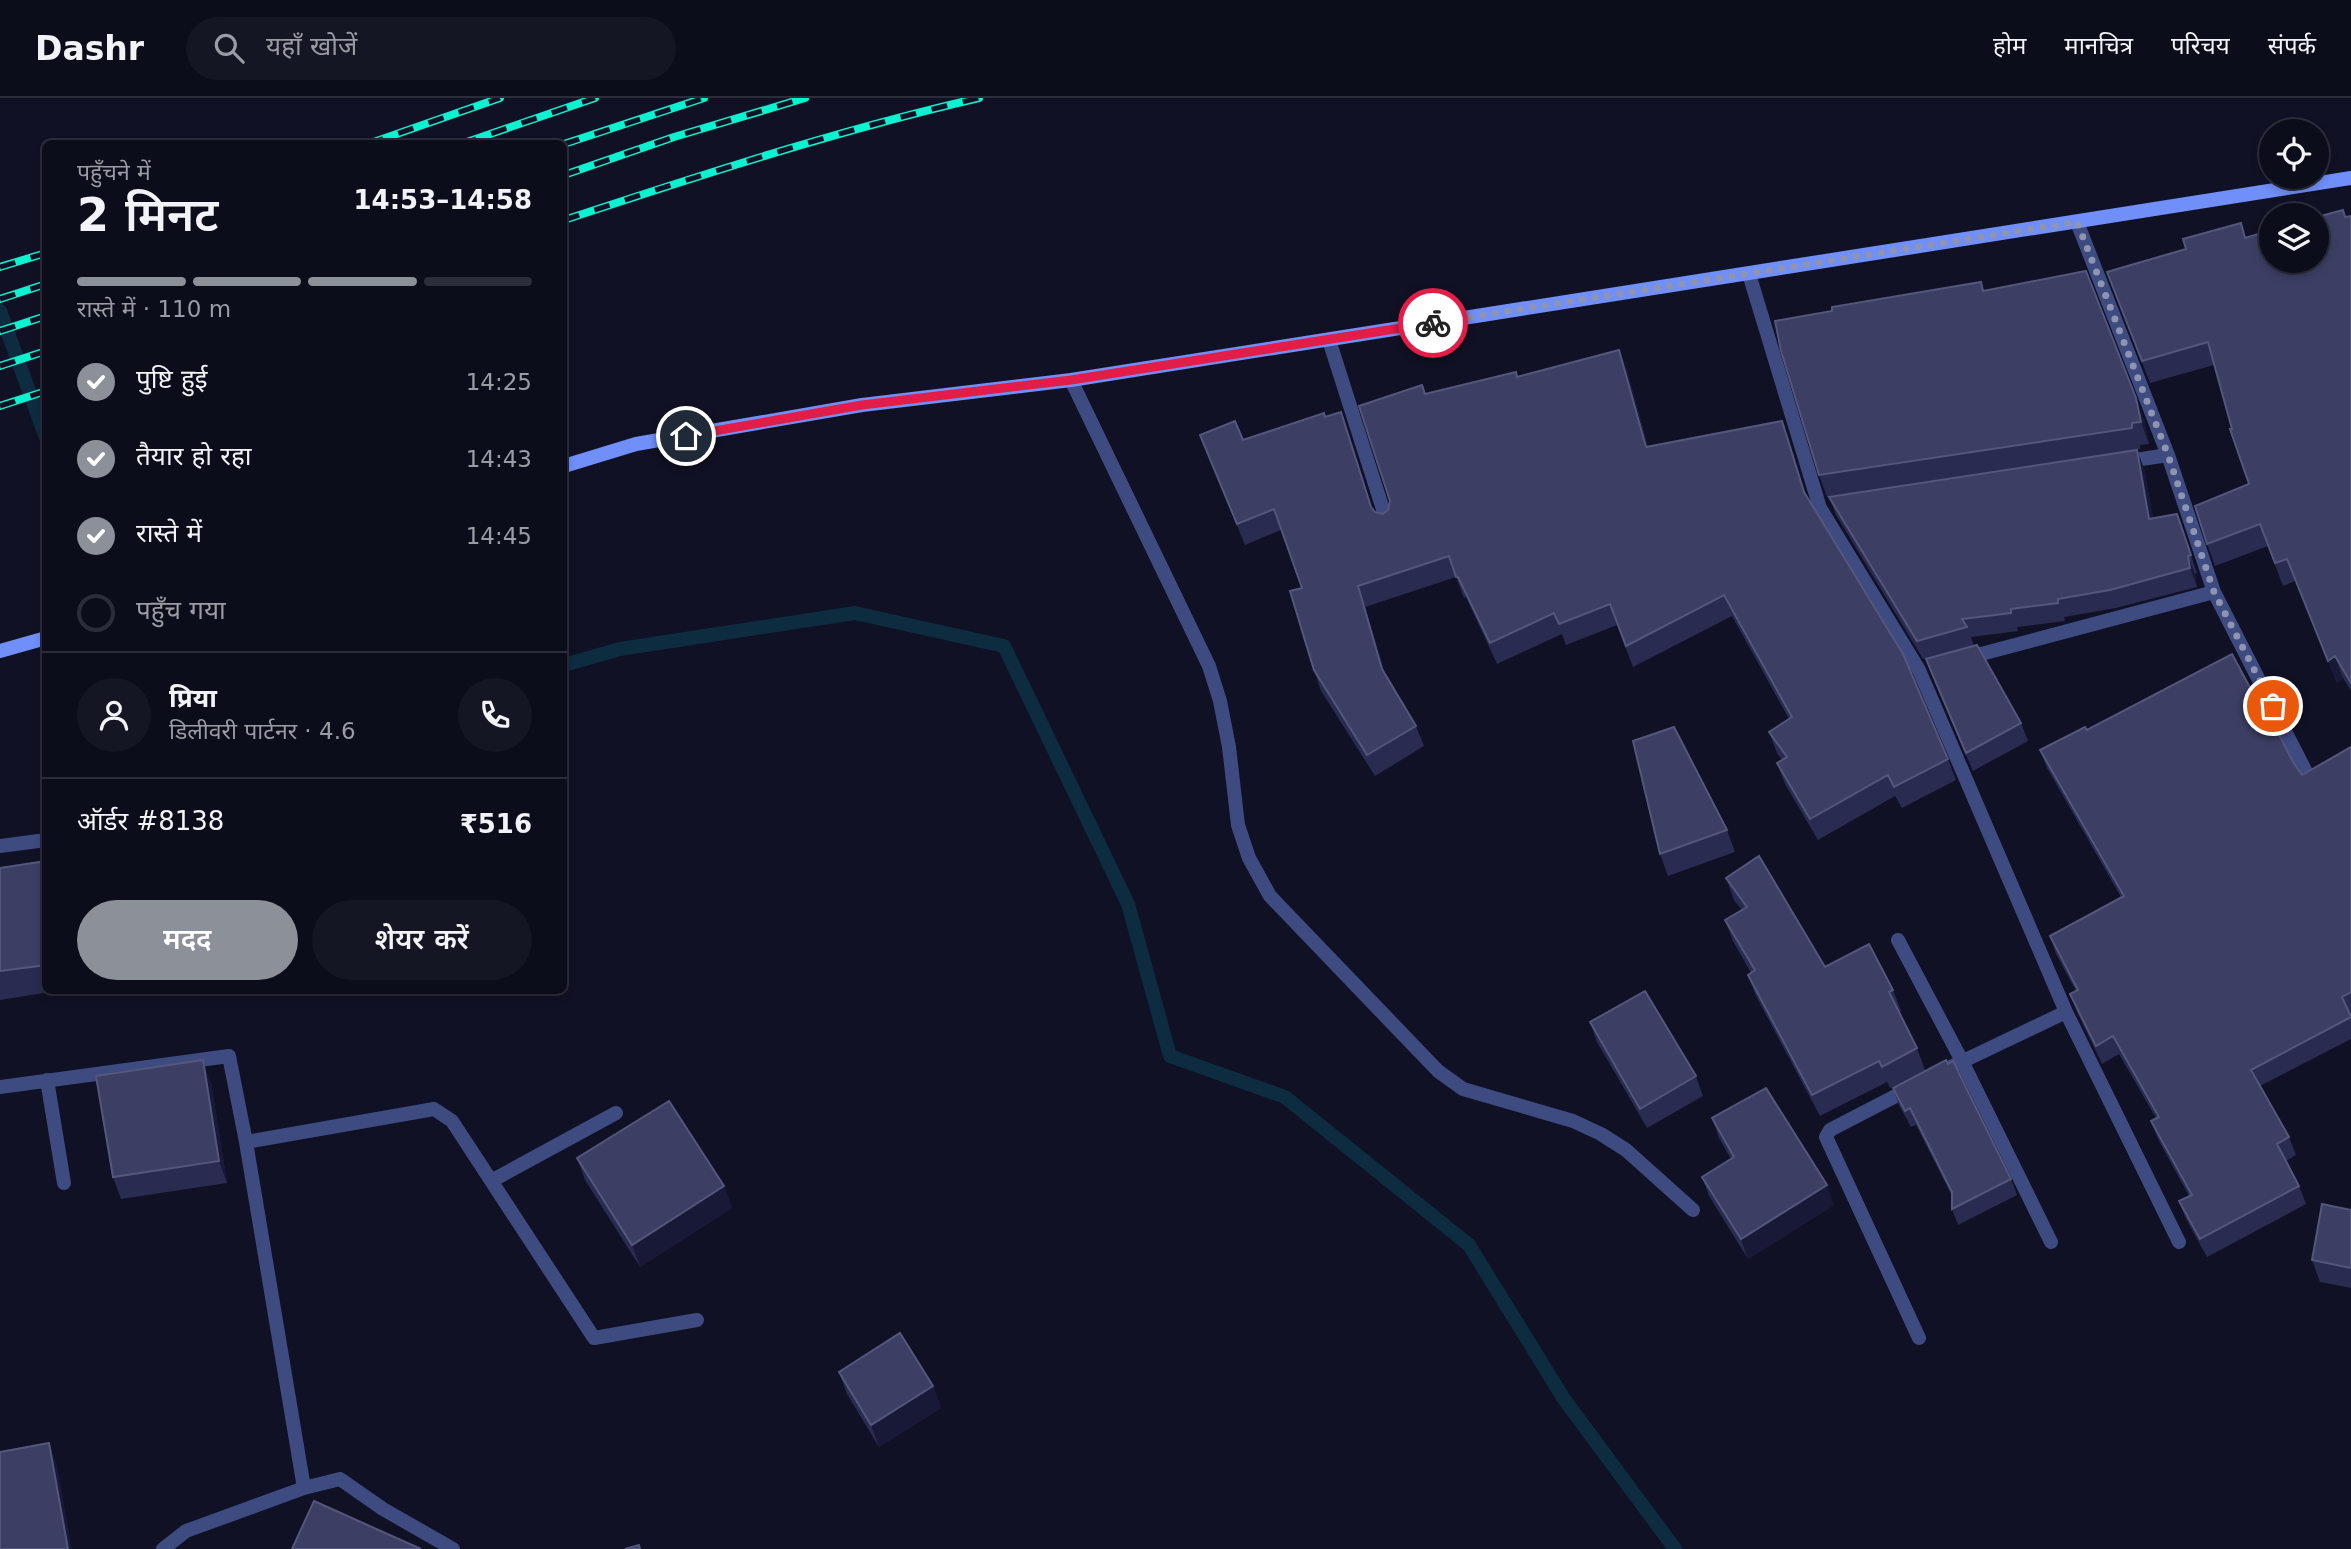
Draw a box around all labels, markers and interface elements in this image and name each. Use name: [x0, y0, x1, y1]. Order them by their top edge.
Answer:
search box: [186, 17, 676, 80]
text: Dashr: [35, 29, 144, 68]
icon: search: [210, 29, 248, 67]
text: यहाँ खोजें: [266, 31, 357, 61]
text: होम: [1993, 32, 2026, 60]
text: मानचित्र: [2064, 32, 2133, 60]
text: परिचय: [2171, 32, 2230, 60]
text: संपर्क: [2268, 32, 2316, 60]
map controls: [2259, 119, 2329, 273]
button: locate: [2259, 119, 2329, 189]
text: पहुँचने में: [77, 159, 151, 185]
text: 14:53–14:58: [353, 185, 532, 215]
text: 2 मिनट: [77, 188, 218, 242]
button: layers: [2259, 203, 2329, 273]
courier: [1398, 288, 1468, 358]
text: रास्ते में · 110 m: [77, 296, 231, 322]
icon: bike: [1414, 304, 1452, 342]
icon: check: [77, 363, 115, 401]
text: पुष्टि हुई: [136, 364, 208, 394]
text: 14:25: [466, 369, 532, 395]
pin: [656, 406, 716, 466]
icon: home: [667, 417, 705, 455]
icon: check: [77, 440, 115, 478]
text: तैयार हो रहा: [136, 441, 252, 471]
text: 14:43: [466, 446, 532, 472]
icon: check: [77, 517, 115, 555]
text: रास्ते में: [136, 518, 202, 548]
text: 14:45: [466, 523, 532, 549]
text: पहुँच गया: [136, 595, 226, 625]
pin: [2243, 676, 2303, 736]
button: person: [77, 678, 151, 752]
button: phone: [458, 678, 532, 752]
text: प्रिया: [169, 683, 217, 713]
icon: bag: [2254, 687, 2292, 725]
text: डिलीवरी पार्टनर · 4.6: [169, 718, 356, 744]
text: ऑर्डर #8138: [77, 806, 224, 836]
text: ₹516: [460, 809, 532, 839]
button: मदद: [77, 900, 298, 980]
button: शेयर करें: [312, 900, 532, 980]

